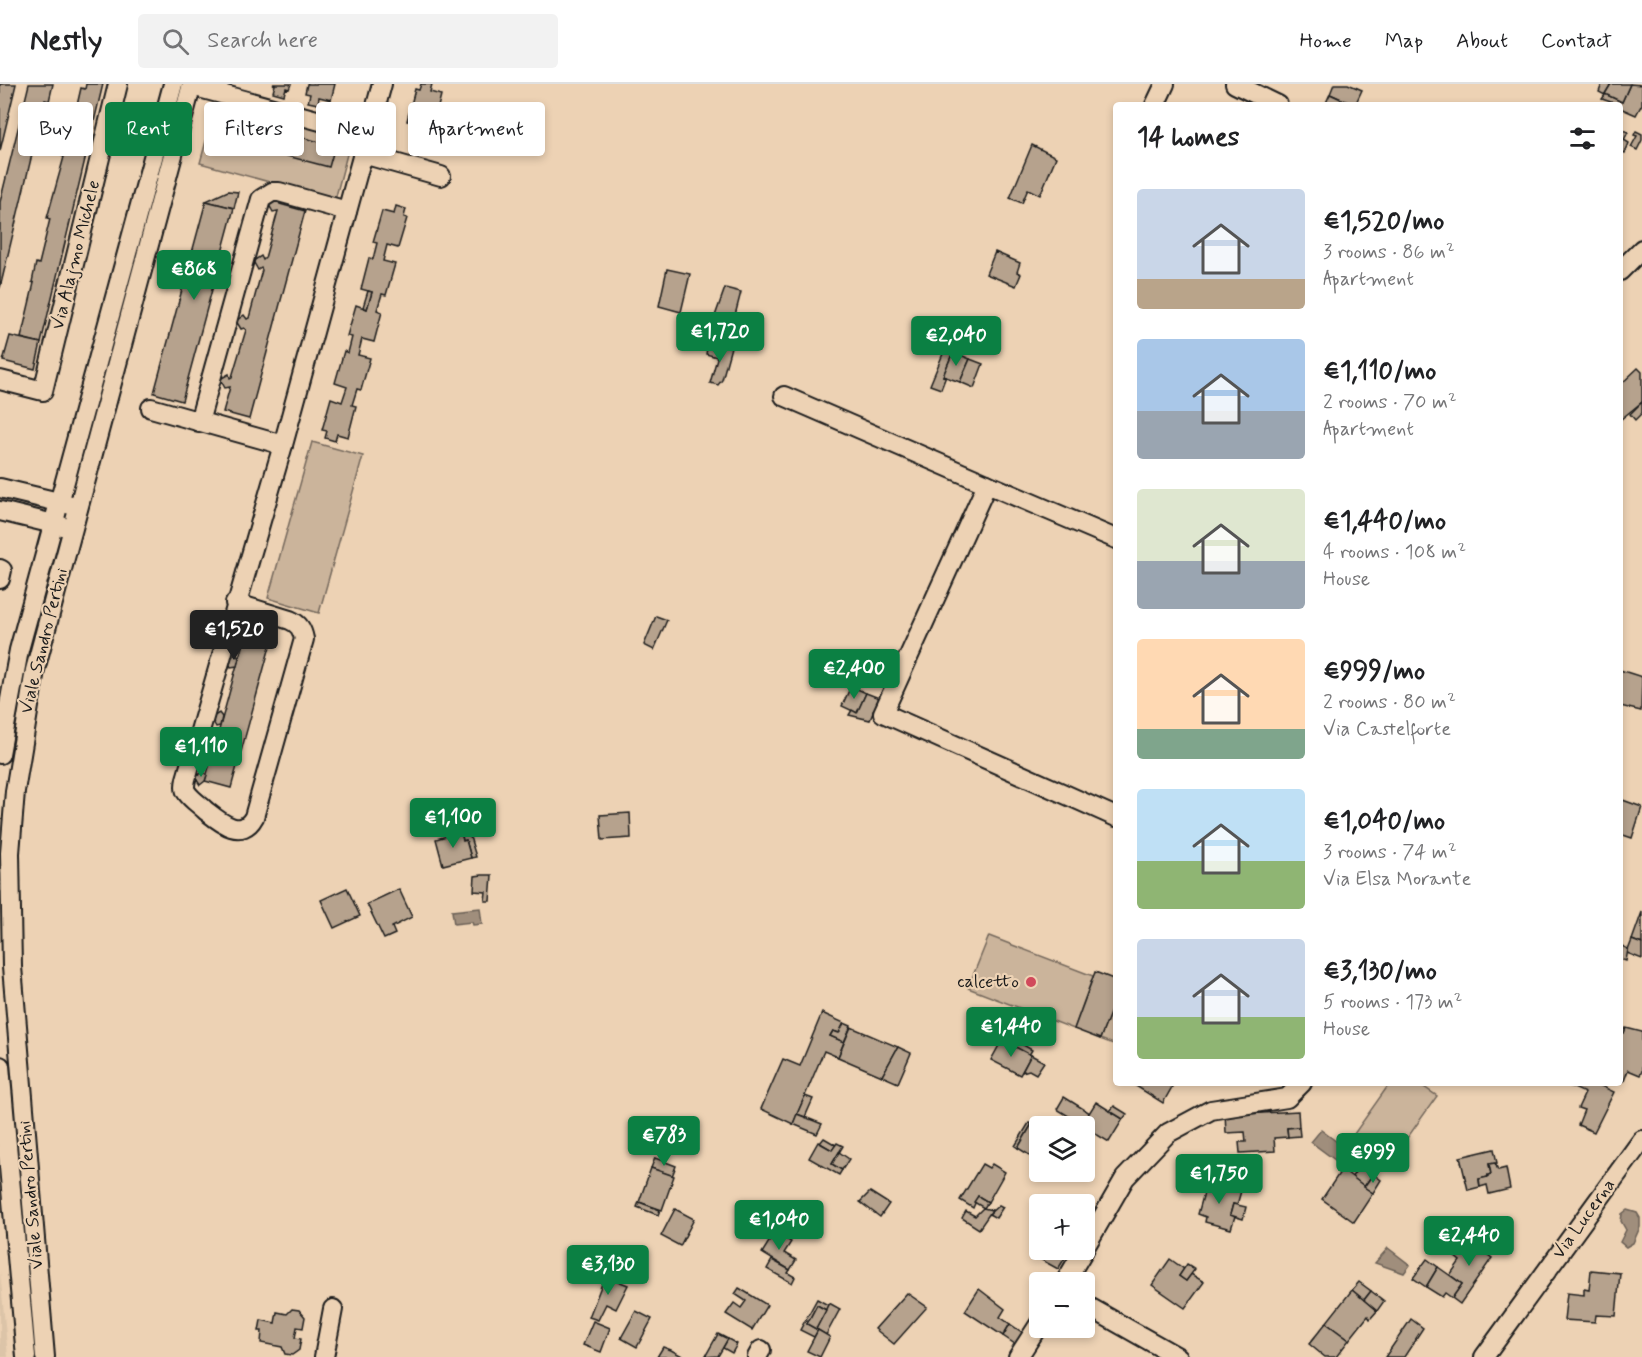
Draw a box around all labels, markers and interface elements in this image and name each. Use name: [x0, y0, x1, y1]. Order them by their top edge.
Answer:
search box: [138, 14, 558, 68]
text: Nestly: [30, 23, 102, 60]
icon: search: [159, 25, 192, 58]
text: Search here: [207, 27, 318, 55]
text: Home: [1300, 27, 1352, 55]
text: Map: [1385, 27, 1423, 55]
text: About: [1456, 27, 1508, 55]
text: Contact: [1541, 27, 1612, 55]
chip: Buy: [18, 102, 93, 156]
chip: Rent: [105, 102, 192, 156]
chip: Filters: [204, 102, 304, 156]
chip: New: [316, 102, 396, 156]
chip: Apartment: [408, 102, 545, 156]
text: 14 homes: [1137, 121, 1239, 155]
icon: filters: [1566, 122, 1599, 155]
street label: Via Alajmo Michele: [46, 178, 106, 332]
text: €1,520/mo: [1323, 205, 1444, 239]
icon: home: [1185, 213, 1257, 285]
text: 3 rooms · 86 m²: [1323, 239, 1455, 266]
pin: €868: [158, 250, 230, 301]
text: €868: [171, 256, 217, 283]
text: Apartment: [1323, 266, 1414, 293]
pin: €1,720: [671, 312, 769, 363]
pin: €2,040: [907, 316, 1005, 367]
text: €1,720: [690, 318, 750, 345]
text: €2,040: [925, 322, 987, 349]
text: €1,110/mo: [1323, 355, 1436, 389]
icon: home: [1185, 363, 1257, 435]
text: 2 rooms · 70 m²: [1323, 389, 1457, 416]
text: Apartment: [1323, 416, 1414, 443]
text: €1,440/mo: [1323, 505, 1446, 539]
icon: home: [1185, 513, 1257, 585]
text: 4 rooms · 108 m²: [1323, 539, 1466, 566]
street label: Viale Sandro Pertini: [14, 566, 74, 716]
text: House: [1323, 566, 1370, 593]
pin: €1,520: [185, 610, 283, 661]
text: €1,520: [204, 616, 264, 643]
pin: €2,400: [805, 649, 903, 700]
text: €2,400: [823, 655, 885, 682]
text: €999/mo: [1323, 655, 1425, 689]
icon: home: [1185, 663, 1257, 735]
text: 2 rooms · 80 m²: [1323, 689, 1456, 716]
text: Via Castelforte: [1323, 716, 1451, 743]
pin: €1,110: [152, 727, 250, 778]
text: €1,110: [174, 733, 228, 760]
pin: €1,100: [404, 798, 502, 849]
text: €1,100: [424, 804, 482, 831]
text: €1,040/mo: [1323, 805, 1445, 839]
icon: home: [1185, 813, 1257, 885]
text: 3 rooms · 74 m²: [1323, 839, 1457, 866]
text: Via Elsa Morante: [1323, 866, 1471, 893]
text: €3,130/mo: [1323, 955, 1437, 989]
icon: home: [1185, 963, 1257, 1035]
place label: calcetto: [957, 970, 1019, 994]
marker: calcetto: [1024, 975, 1038, 989]
text: 5 rooms · 173 m²: [1323, 989, 1462, 1016]
pin: €1,440: [962, 1007, 1060, 1058]
text: €1,440: [980, 1013, 1042, 1040]
text: House: [1323, 1016, 1370, 1043]
pin: €783: [628, 1116, 700, 1167]
map controls: [1029, 1116, 1095, 1338]
button: layers: [1029, 1116, 1095, 1182]
street label: Viale Sandro Pertini: [13, 1120, 49, 1270]
text: €783: [642, 1122, 686, 1149]
pin: €999: [1337, 1133, 1409, 1184]
text: €999: [1350, 1139, 1396, 1166]
pin: €1,750: [1170, 1154, 1268, 1205]
text: €1,750: [1190, 1160, 1248, 1187]
street label: Via Lucerna: [1547, 1174, 1621, 1264]
button: +: [1029, 1194, 1095, 1260]
pin: €1,040: [730, 1200, 828, 1251]
text: €1,040: [749, 1206, 809, 1233]
pin: €2,440: [1420, 1216, 1518, 1267]
text: €2,440: [1438, 1222, 1500, 1249]
pin: €3,130: [559, 1245, 657, 1296]
text: €3,130: [581, 1251, 635, 1278]
button: −: [1029, 1272, 1095, 1338]

